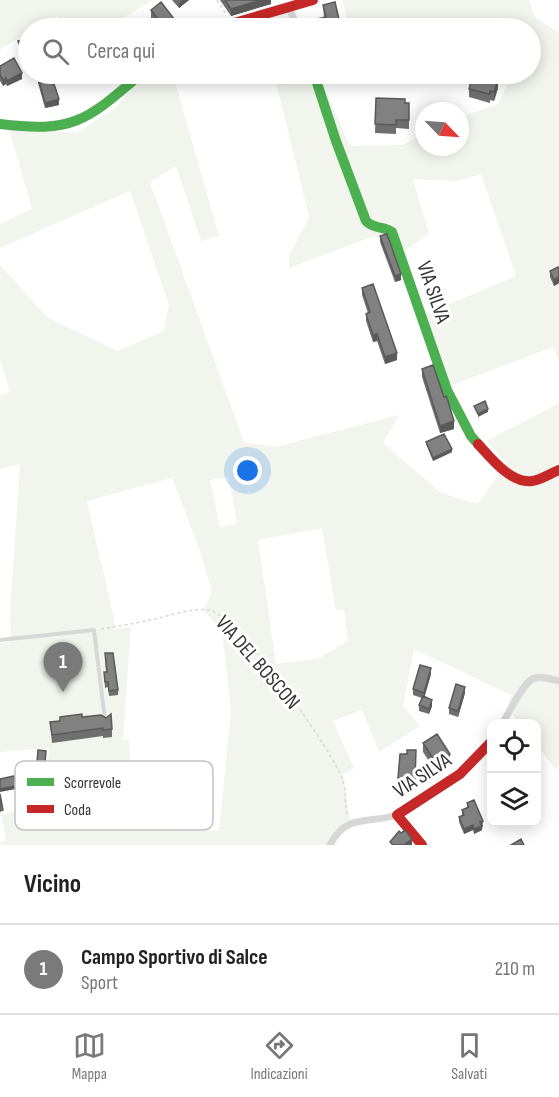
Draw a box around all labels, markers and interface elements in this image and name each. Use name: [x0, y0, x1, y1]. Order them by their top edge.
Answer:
search box: [18, 18, 541, 84]
icon: search: [39, 35, 72, 68]
text: Cerca qui: [87, 38, 155, 65]
north arrow: [415, 102, 469, 156]
street label: VIA SILVA: [411, 258, 456, 327]
your location: [233, 456, 262, 485]
street label: VIA DEL BOSCON: [210, 610, 305, 714]
pin: 1: [44, 642, 82, 692]
map controls: [487, 719, 541, 827]
button: locate: [487, 719, 541, 773]
street label: VIA SILVA: [389, 747, 457, 803]
legend: [15, 761, 213, 830]
button: layers: [487, 773, 541, 827]
text: Scorrevole: [64, 774, 121, 793]
text: Coda: [64, 801, 91, 820]
text: Vicino: [24, 869, 81, 900]
text: Campo Sportivo di Salce: [81, 944, 268, 971]
text: 1: [40, 957, 47, 981]
text: 210 m: [495, 957, 535, 981]
text: Sport: [81, 971, 118, 995]
tab: Mappa: [72, 1029, 107, 1084]
tab: Indicazioni: [250, 1029, 308, 1084]
tab: Salvati: [451, 1029, 487, 1084]

